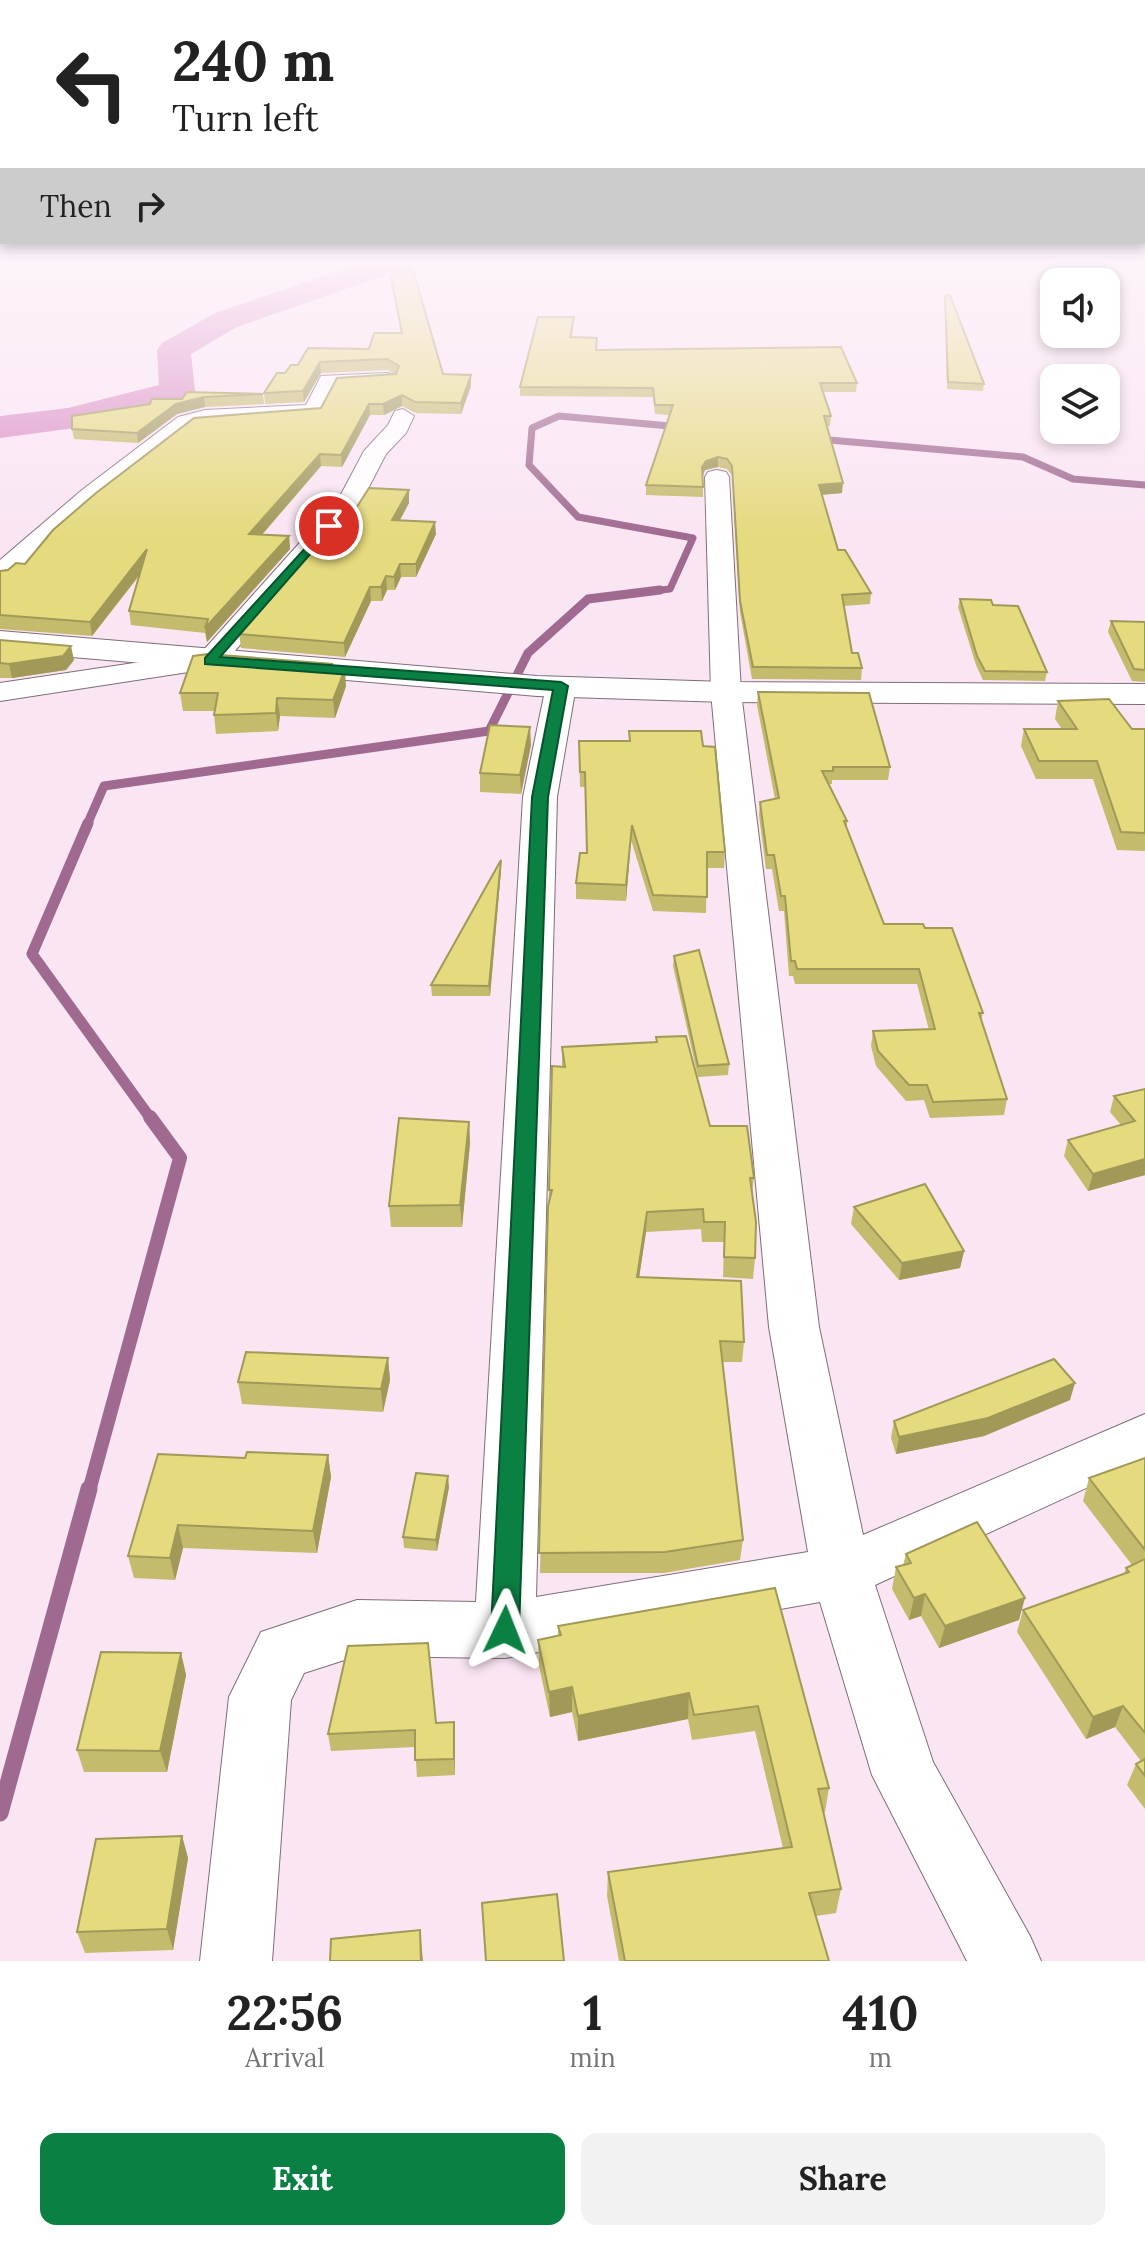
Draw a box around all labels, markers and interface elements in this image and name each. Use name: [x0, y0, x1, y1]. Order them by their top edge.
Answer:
text: 240 m: [172, 25, 334, 96]
icon: left: [40, 32, 144, 136]
text: Turn left: [172, 95, 319, 141]
icon: right: [128, 184, 172, 228]
text: Then: [40, 187, 112, 225]
map controls: [1040, 268, 1120, 444]
button: sound: [1040, 268, 1120, 348]
button: layers: [1040, 364, 1120, 444]
pin: [295, 492, 363, 560]
icon: arrive: [307, 504, 351, 548]
position arrow: [463, 1588, 547, 1672]
text: 22:56: [226, 1982, 343, 2043]
text: 1: [583, 1982, 602, 2043]
text: 410: [842, 1982, 919, 2043]
text: Arrival: [245, 2041, 324, 2074]
text: min: [570, 2041, 616, 2074]
text: m: [869, 2041, 892, 2074]
button: Exit: [40, 2133, 565, 2225]
button: Share: [581, 2133, 1105, 2225]

